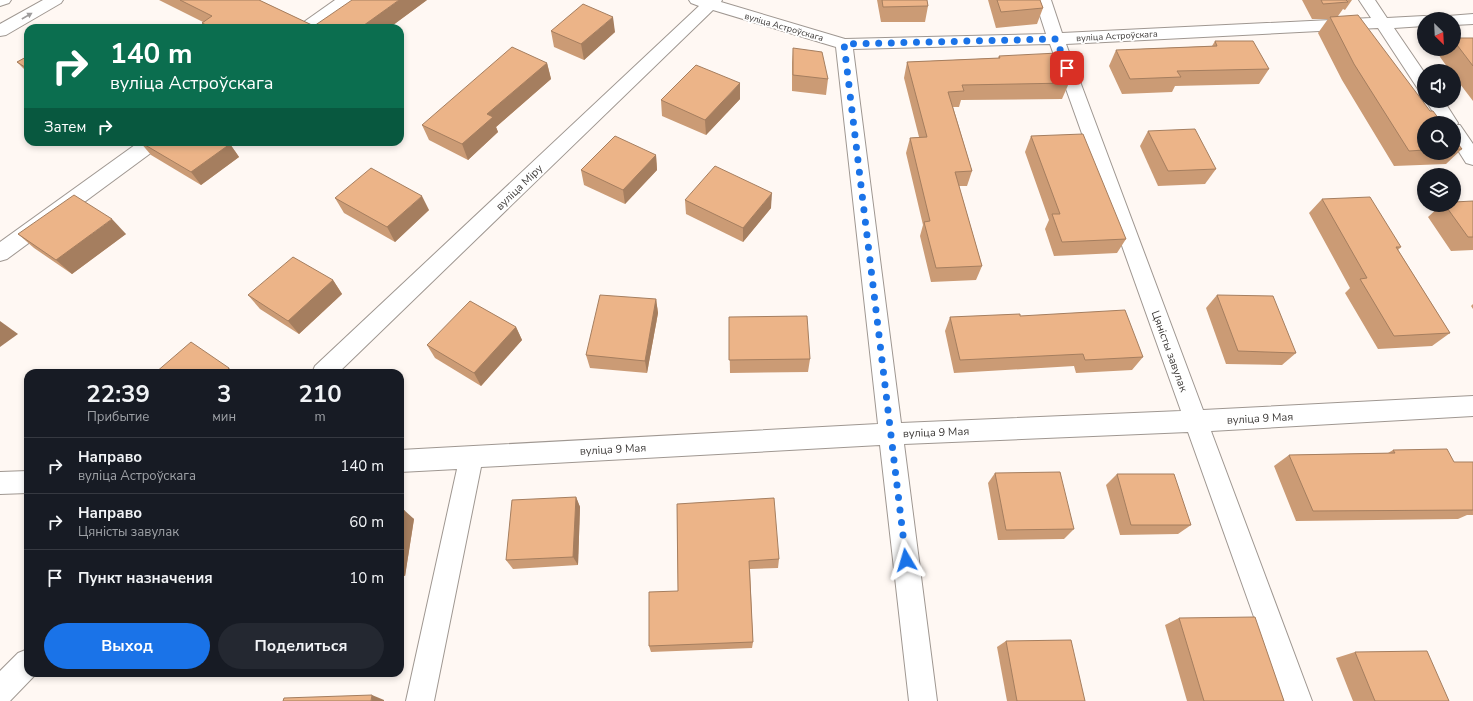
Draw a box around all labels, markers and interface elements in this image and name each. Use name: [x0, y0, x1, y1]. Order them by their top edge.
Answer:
street label: вуліца Астроўскага: [743, 10, 825, 44]
one-way arrow: [21, 12, 33, 19]
north arrow: [1417, 12, 1461, 56]
map controls: [1417, 12, 1461, 212]
street label: вуліца Астроўскага: [1076, 28, 1158, 44]
text: 140 m: [110, 35, 193, 73]
icon: right: [44, 40, 96, 92]
pin: [1050, 51, 1084, 85]
icon: arrive: [1056, 57, 1078, 79]
button: sound: [1417, 64, 1461, 108]
text: вуліца Астроўскага: [110, 71, 273, 95]
icon: right: [94, 116, 116, 138]
button: search: [1417, 116, 1461, 160]
text: Затем: [44, 117, 86, 137]
street label: вуліца Міру: [493, 161, 546, 214]
button: layers: [1417, 168, 1461, 212]
street label: Цяністы завулак: [1148, 308, 1191, 394]
text: 22:39: [86, 378, 150, 410]
text: 3: [217, 378, 231, 410]
text: 210: [298, 378, 342, 410]
text: Прибытие: [87, 408, 149, 426]
text: мин: [212, 408, 236, 426]
text: m: [314, 408, 326, 426]
street label: вуліца 9 Мая: [1226, 409, 1294, 428]
street label: вуліца 9 Мая: [903, 424, 970, 441]
street label: вуліца 9 Мая: [579, 440, 647, 459]
text: Направо: [78, 447, 142, 467]
icon: right: [44, 455, 66, 477]
text: 140 m: [340, 456, 384, 476]
text: вуліца Астроўскага: [78, 467, 196, 485]
text: Направо: [78, 503, 142, 523]
icon: right: [44, 511, 66, 533]
text: 60 m: [349, 512, 384, 532]
text: Цяністы завулак: [78, 523, 179, 541]
position arrow: [885, 539, 927, 581]
icon: arrive: [44, 567, 66, 589]
text: Пункт назначения: [78, 568, 213, 588]
text: 10 m: [349, 568, 384, 588]
button: Выход: [44, 623, 210, 669]
button: Поделиться: [218, 623, 384, 669]

